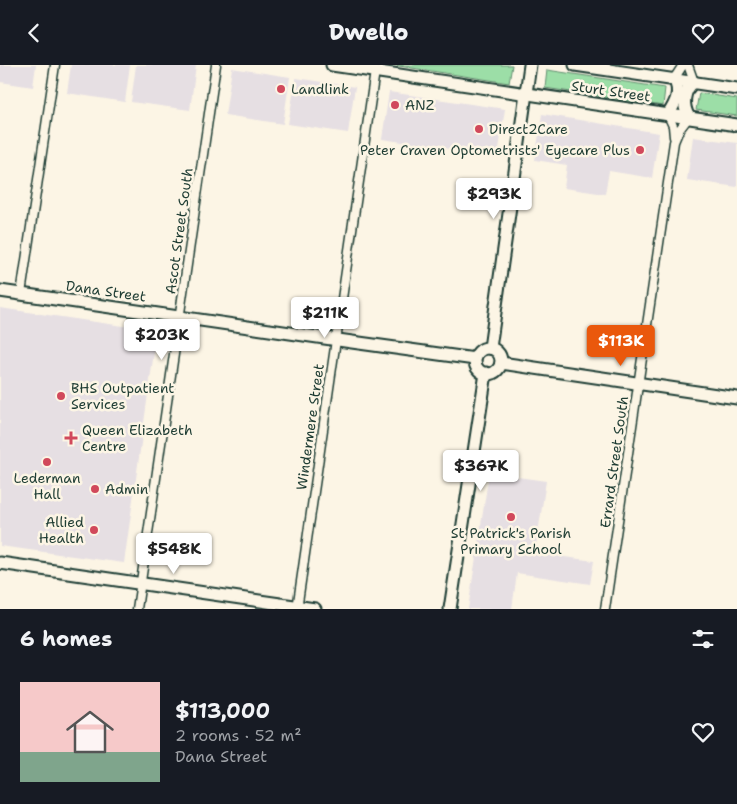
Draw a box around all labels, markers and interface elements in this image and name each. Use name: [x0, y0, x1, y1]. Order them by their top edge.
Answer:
text: Dwello: [329, 18, 408, 47]
icon: back: [20, 19, 48, 47]
icon: heart: [689, 19, 717, 47]
street label: Sturt Street: [570, 77, 652, 105]
place label: Landlink: [291, 80, 349, 98]
marker: Landlink: [275, 83, 287, 95]
place label: ANZ: [405, 96, 435, 114]
marker: ANZ: [389, 99, 401, 111]
place label: Direct2Care: [489, 120, 568, 138]
marker: Direct2Care: [473, 123, 485, 135]
place label: Peter Craven Optometrists' Eyecare Plus: [360, 141, 630, 159]
marker: Peter Craven Optometrists' Eyecare Plus: [634, 144, 646, 156]
street label: Ascot Street South: [161, 167, 197, 295]
pin: $293K: [459, 177, 529, 220]
text: $293K: [467, 183, 521, 204]
street label: Dana Street: [65, 276, 147, 306]
pin: $211K: [290, 297, 360, 339]
text: $211K: [302, 302, 348, 323]
pin: $203K: [127, 319, 197, 361]
text: $203K: [135, 324, 189, 345]
pin: $113K: [586, 325, 656, 367]
text: $113K: [598, 330, 644, 351]
street label: Windermere Street: [292, 363, 328, 491]
place label: BHS Outpatient Services: [71, 379, 174, 413]
marker: BHS Outpatient Services: [55, 390, 67, 402]
street label: Errard Street South: [596, 395, 632, 529]
place label: Queen Elizabeth Centre: [82, 421, 193, 455]
marker: Queen Elizabeth Centre: [64, 431, 78, 445]
pin: $367K: [446, 449, 516, 492]
text: $367K: [454, 455, 508, 476]
marker: Lederman Hall: [41, 456, 53, 468]
place label: Lederman Hall: [13, 469, 81, 503]
place label: Admin: [105, 480, 149, 498]
marker: Admin: [89, 483, 101, 495]
marker: St Patrick's Parish Primary School: [505, 511, 517, 523]
place label: Allied Health: [39, 513, 84, 547]
marker: Allied Health: [88, 524, 100, 536]
place label: St Patrick's Parish Primary School: [451, 524, 571, 558]
pin: $548K: [139, 533, 209, 575]
text: $548K: [147, 538, 201, 559]
text: 6 homes: [20, 625, 112, 653]
icon: filters: [689, 625, 717, 653]
text: $113,000: [175, 697, 270, 725]
icon: home: [60, 702, 120, 762]
icon: heart: [689, 718, 717, 746]
text: 2 rooms · 52 m²: [175, 725, 302, 746]
text: Dana Street: [175, 746, 267, 767]

